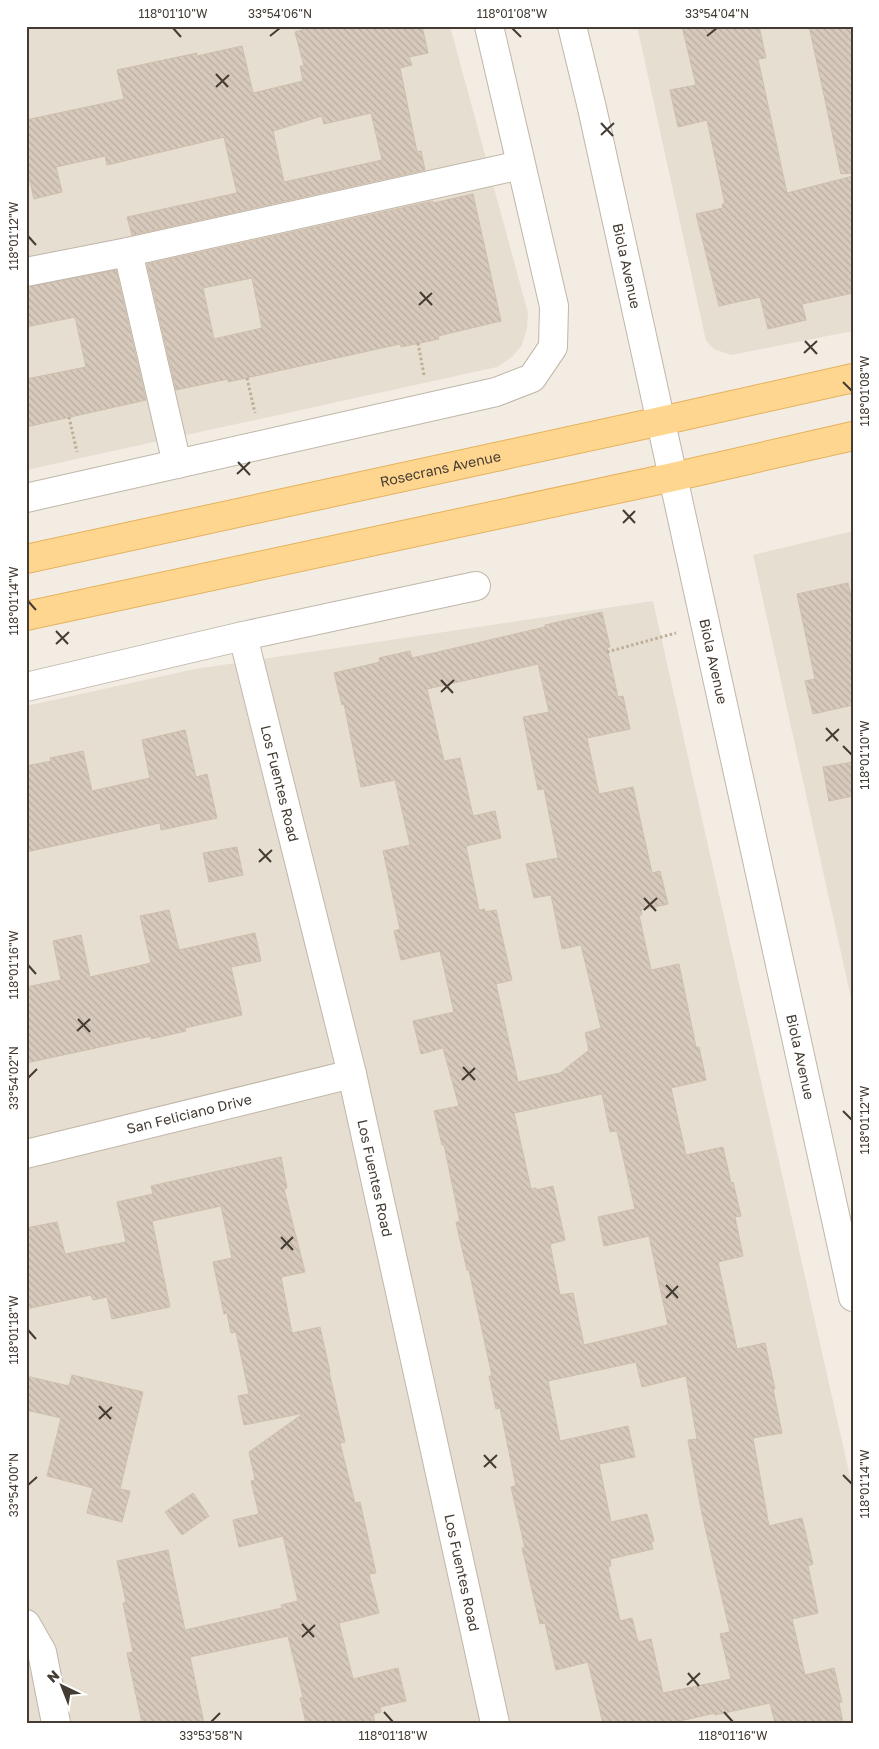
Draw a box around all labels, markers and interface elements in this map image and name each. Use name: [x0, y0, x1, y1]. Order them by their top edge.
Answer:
text: 118°01'10"W: [138, 6, 208, 21]
text: 33°54'06"N: [248, 6, 312, 21]
text: 118°01'08"W: [477, 6, 548, 21]
text: 33°54'04"N: [685, 6, 749, 21]
text: 118°01'12"W: [6, 201, 21, 270]
street label: Biola Avenue: [610, 221, 645, 310]
text: 118°01'08"W: [857, 355, 872, 426]
street label: Rosecrans Avenue: [378, 447, 502, 490]
text: 118°01'14"W: [6, 566, 21, 636]
street label: Biola Avenue: [696, 617, 732, 706]
text: 118°01'10"W: [857, 720, 872, 790]
street label: Los Fuentes Road: [258, 723, 303, 843]
text: 118°01'16"W: [6, 930, 21, 1000]
street label: Biola Avenue: [783, 1013, 818, 1101]
text: 33°54'02"N: [6, 1046, 21, 1110]
text: 118°01'12"W: [857, 1085, 872, 1154]
street label: San Feliciano Drive: [125, 1090, 253, 1137]
street label: Los Fuentes Road: [354, 1118, 397, 1238]
text: 118°01'18"W: [6, 1295, 21, 1365]
text: 118°01'14"W: [857, 1449, 872, 1519]
text: 33°54'00"N: [6, 1453, 21, 1517]
street label: Los Fuentes Road: [441, 1512, 484, 1633]
north arrow: [38, 1662, 88, 1712]
text: N: [43, 1666, 62, 1686]
text: 33°53'58"N: [179, 1728, 243, 1743]
text: 118°01'18"W: [358, 1728, 428, 1743]
text: 118°01'16"W: [698, 1728, 768, 1743]

